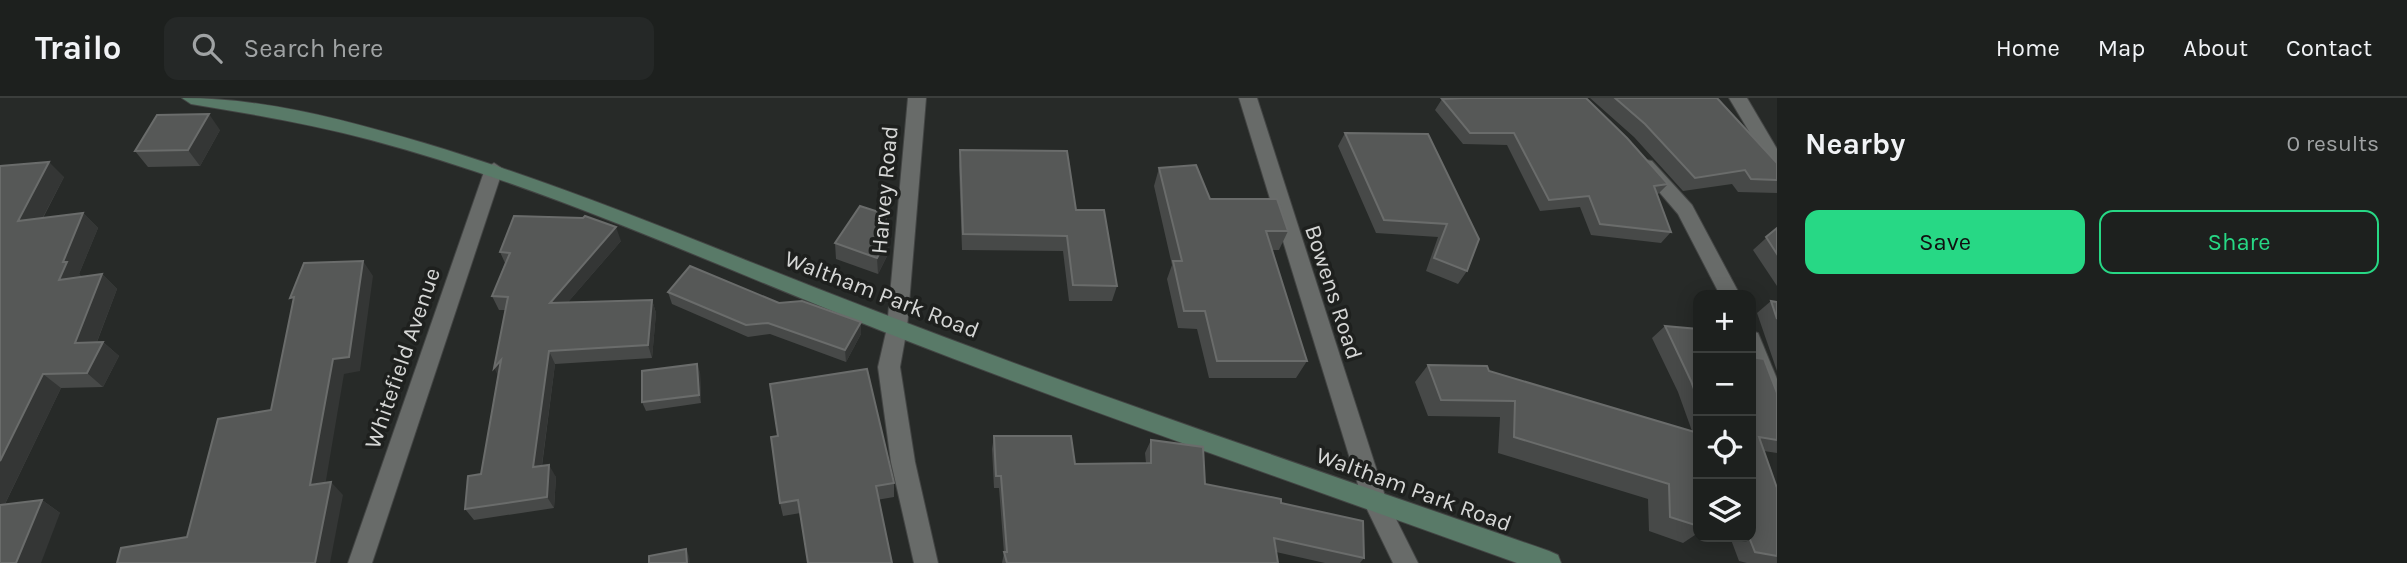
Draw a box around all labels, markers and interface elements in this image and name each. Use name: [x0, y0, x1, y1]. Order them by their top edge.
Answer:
search box: [164, 17, 654, 80]
text: Trailo: [35, 29, 122, 67]
icon: search: [188, 29, 226, 67]
text: Search here: [244, 33, 383, 64]
text: Home: [1996, 34, 2060, 62]
text: Map: [2098, 34, 2145, 62]
text: About: [2183, 34, 2248, 62]
text: Contact: [2286, 34, 2372, 62]
street label: Harvey Road: [865, 125, 904, 255]
text: Nearby: [1805, 126, 1905, 162]
text: 0 results: [2287, 130, 2379, 157]
button: Save: [1805, 210, 2085, 274]
button: Share: [2099, 210, 2379, 274]
street label: Bowens Road: [1299, 222, 1368, 363]
street label: Waltham Park Road: [781, 245, 983, 344]
street label: Whitefield Avenue: [359, 264, 446, 452]
map controls: [1693, 290, 1756, 542]
button: +: [1693, 290, 1756, 353]
button: −: [1693, 353, 1756, 416]
button: locate: [1693, 416, 1756, 479]
street label: Waltham Park Road: [1312, 442, 1515, 537]
button: layers: [1693, 479, 1756, 542]

